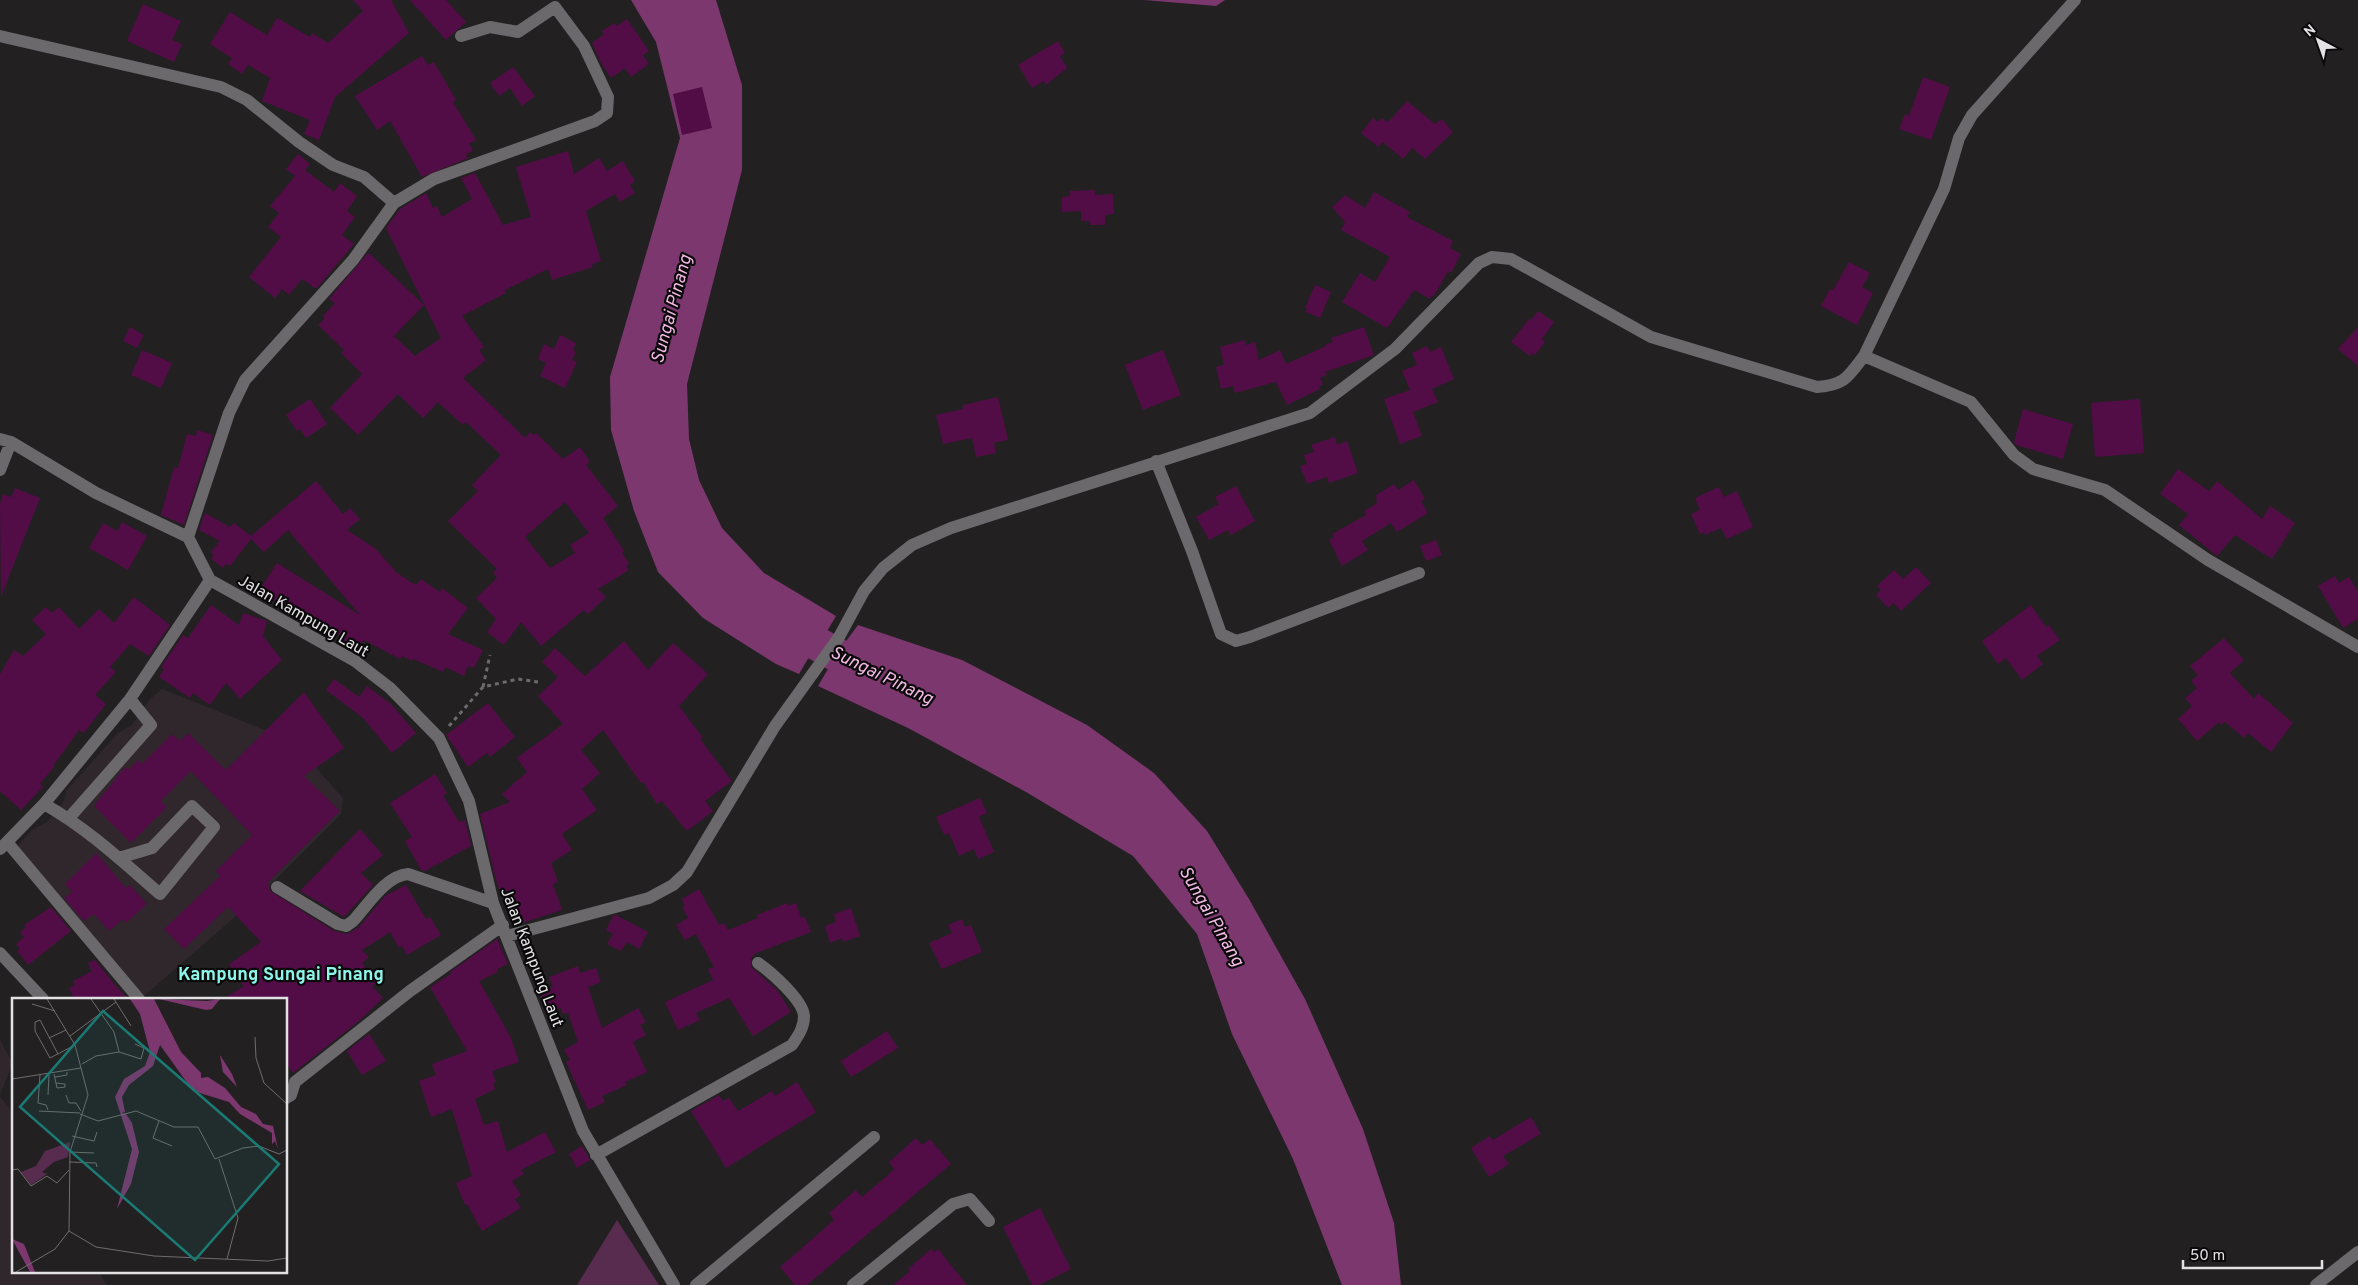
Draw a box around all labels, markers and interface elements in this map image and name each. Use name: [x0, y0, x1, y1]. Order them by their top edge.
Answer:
north arrow: [2293, 15, 2343, 65]
text: N: [2301, 22, 2320, 41]
water label: Sungai Pinang: [647, 252, 698, 366]
street label: Jalan Kampung Laut: [234, 571, 372, 662]
water label: Sungai Pinang: [826, 642, 937, 711]
water label: Sungai Pinang: [1173, 863, 1249, 971]
street label: Jalan Kampung Laut: [495, 885, 567, 1030]
district label: Kampung Sungai Pinang: [178, 964, 384, 987]
inset map: [12, 998, 288, 1272]
scale bar: [2183, 1238, 2322, 1270]
text: 50 m: [2190, 1247, 2225, 1266]

